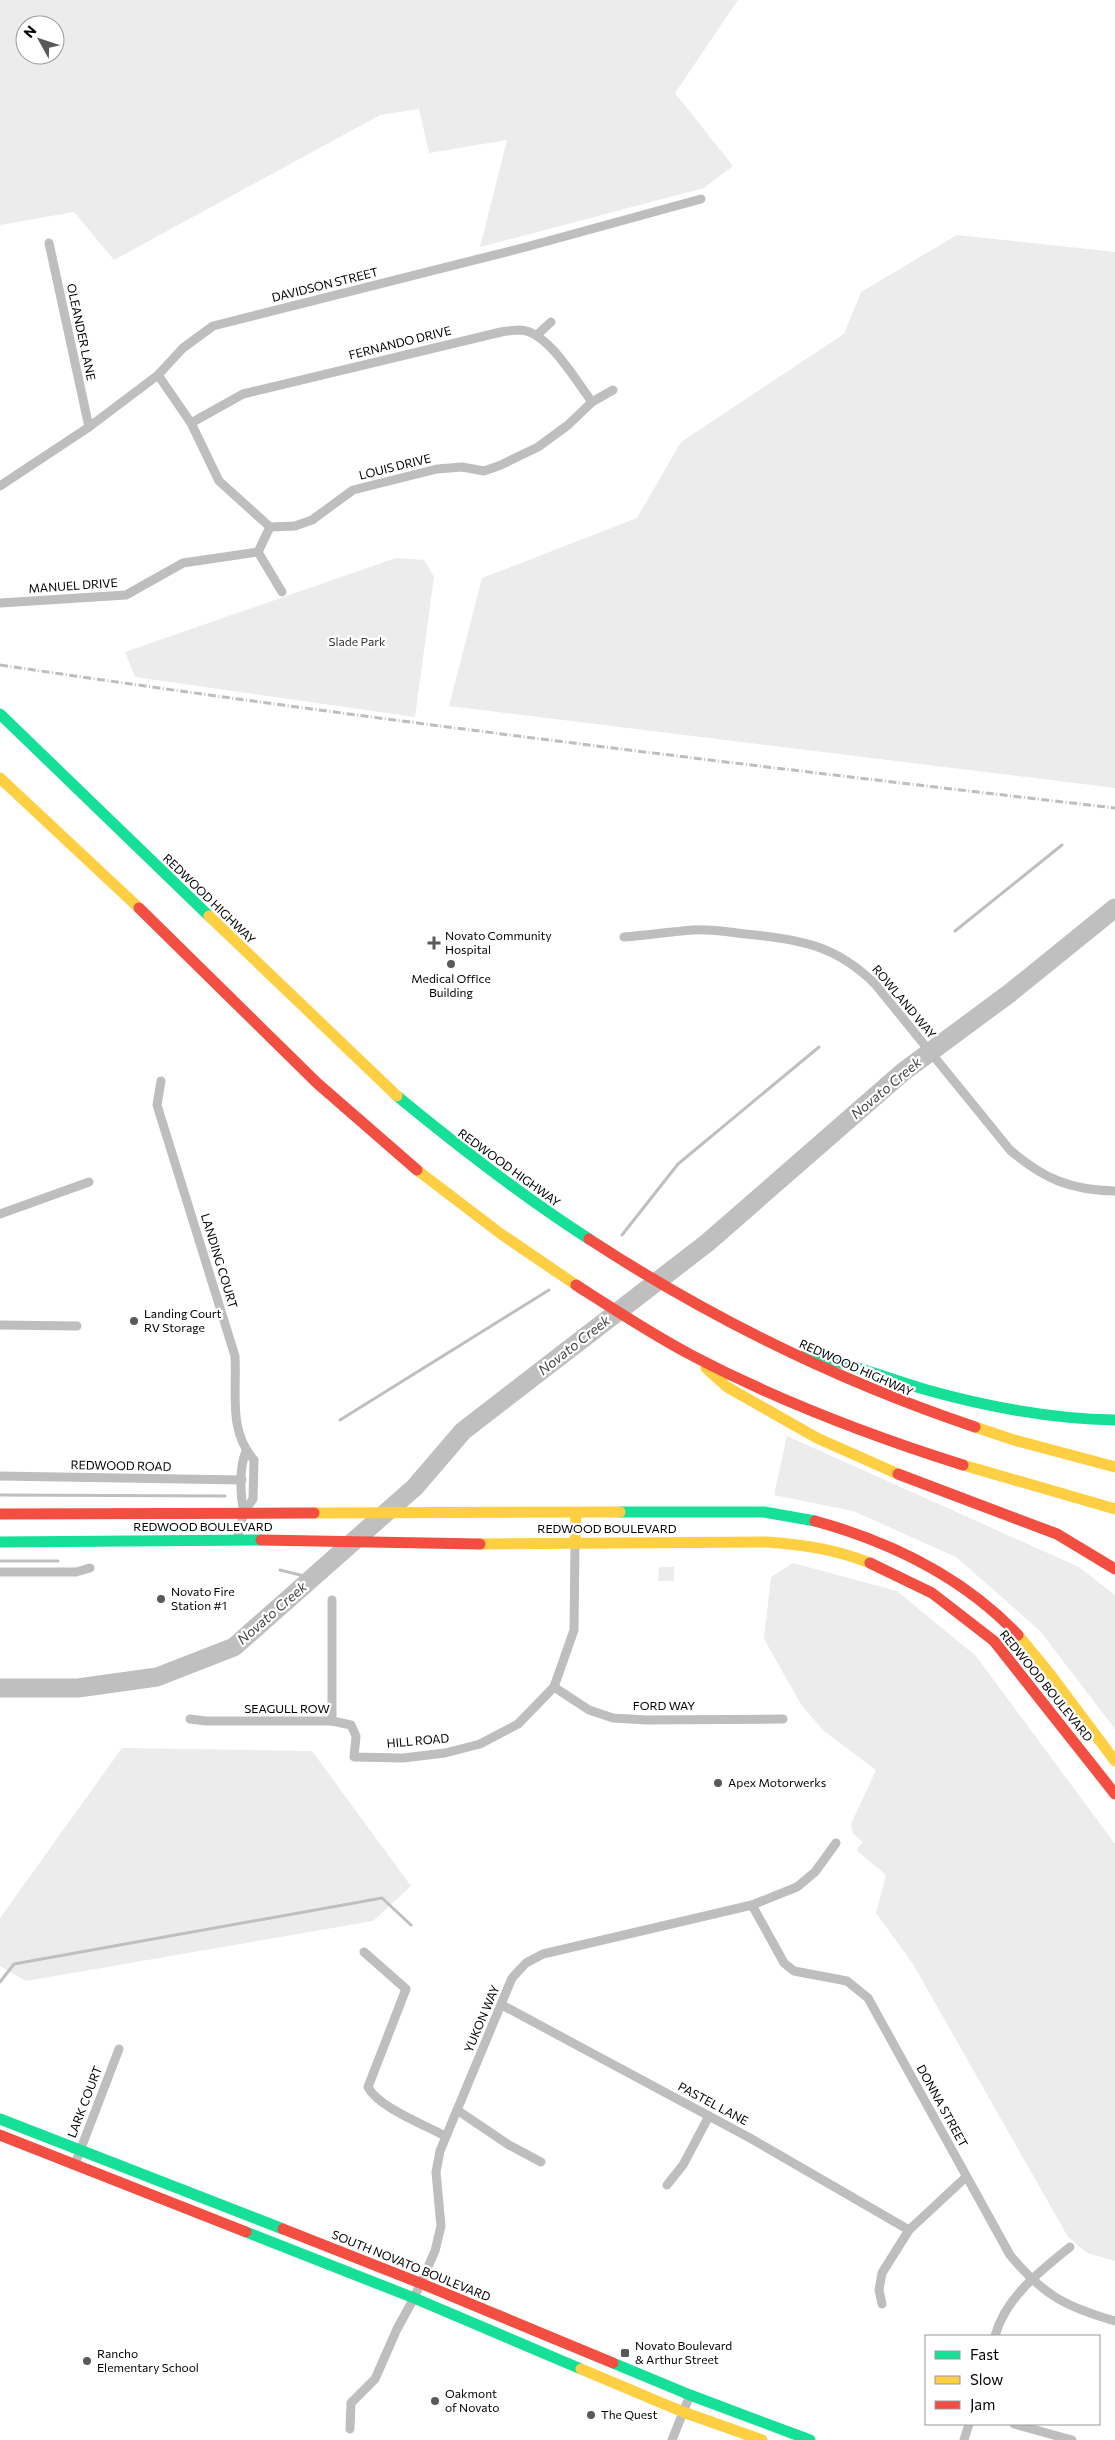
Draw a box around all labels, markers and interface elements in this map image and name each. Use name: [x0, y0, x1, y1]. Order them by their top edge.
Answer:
north arrow: [15, 15, 65, 65]
text: N: [20, 22, 40, 41]
street label: DAVIDSON STREET: [270, 264, 380, 304]
street label: OLEANDER LANE: [65, 282, 99, 382]
street label: FERNANDO DRIVE: [347, 323, 452, 362]
street label: LOUIS DRIVE: [357, 450, 432, 482]
street label: MANUEL DRIVE: [28, 575, 118, 595]
park label: Slade Park: [328, 634, 386, 648]
street label: REDWOOD HIGHWAY: [161, 851, 259, 946]
place label: Novato Community Hospital: [445, 928, 552, 956]
marker: Novato Community Hospital: [427, 936, 441, 950]
marker: Medical Office Building: [445, 958, 457, 970]
street label: ROWLAND WAY: [870, 962, 940, 1041]
place label: Medical Office Building: [411, 971, 491, 999]
water label: Novato Creek: [847, 1053, 925, 1122]
street label: REDWOOD HIGHWAY: [456, 1125, 564, 1209]
street label: LANDING COURT: [199, 1211, 241, 1310]
place label: Landing Court RV Storage: [144, 1306, 222, 1334]
water label: Novato Creek: [534, 1311, 613, 1378]
marker: Landing Court RV Storage: [128, 1315, 140, 1327]
street label: REDWOOD HIGHWAY: [797, 1336, 916, 1399]
street label: REDWOOD ROAD: [70, 1457, 172, 1473]
street label: REDWOOD BOULEVARD: [133, 1519, 273, 1533]
street label: REDWOOD BOULEVARD: [537, 1521, 677, 1535]
water label: Novato Creek: [233, 1577, 310, 1648]
place label: Novato Fire Station #1: [171, 1584, 235, 1612]
marker: Novato Fire Station #1: [155, 1593, 167, 1605]
street label: REDWOOD BOULEVARD: [998, 1627, 1096, 1744]
street label: FORD WAY: [633, 1698, 695, 1712]
street label: SEAGULL ROW: [244, 1701, 330, 1715]
street label: HILL ROAD: [386, 1730, 450, 1750]
place label: Apex Motorwerks: [728, 1775, 826, 1789]
marker: Apex Motorwerks: [712, 1777, 724, 1789]
street label: YUKON WAY: [461, 1983, 502, 2054]
street label: DONNA STREET: [914, 2062, 971, 2149]
street label: LARK COURT: [64, 2063, 104, 2140]
street label: PASTEL LANE: [676, 2079, 751, 2127]
street label: SOUTH NOVATO BOULEVARD: [330, 2227, 493, 2303]
legend: [925, 2335, 1100, 2425]
place label: Novato Boulevard & Arthur Street: [635, 2338, 732, 2366]
text: Fast: [970, 2345, 999, 2363]
place label: Rancho Elementary School: [97, 2346, 199, 2374]
marker: Novato Boulevard & Arthur Street: [619, 2347, 631, 2359]
marker: Rancho Elementary School: [81, 2355, 93, 2367]
text: Slow: [970, 2370, 1003, 2388]
place label: Oakmont of Novato: [445, 2386, 499, 2414]
marker: Oakmont of Novato: [429, 2395, 441, 2407]
text: Jam: [970, 2395, 995, 2413]
place label: The Quest: [601, 2407, 657, 2421]
marker: The Quest: [585, 2409, 597, 2421]

